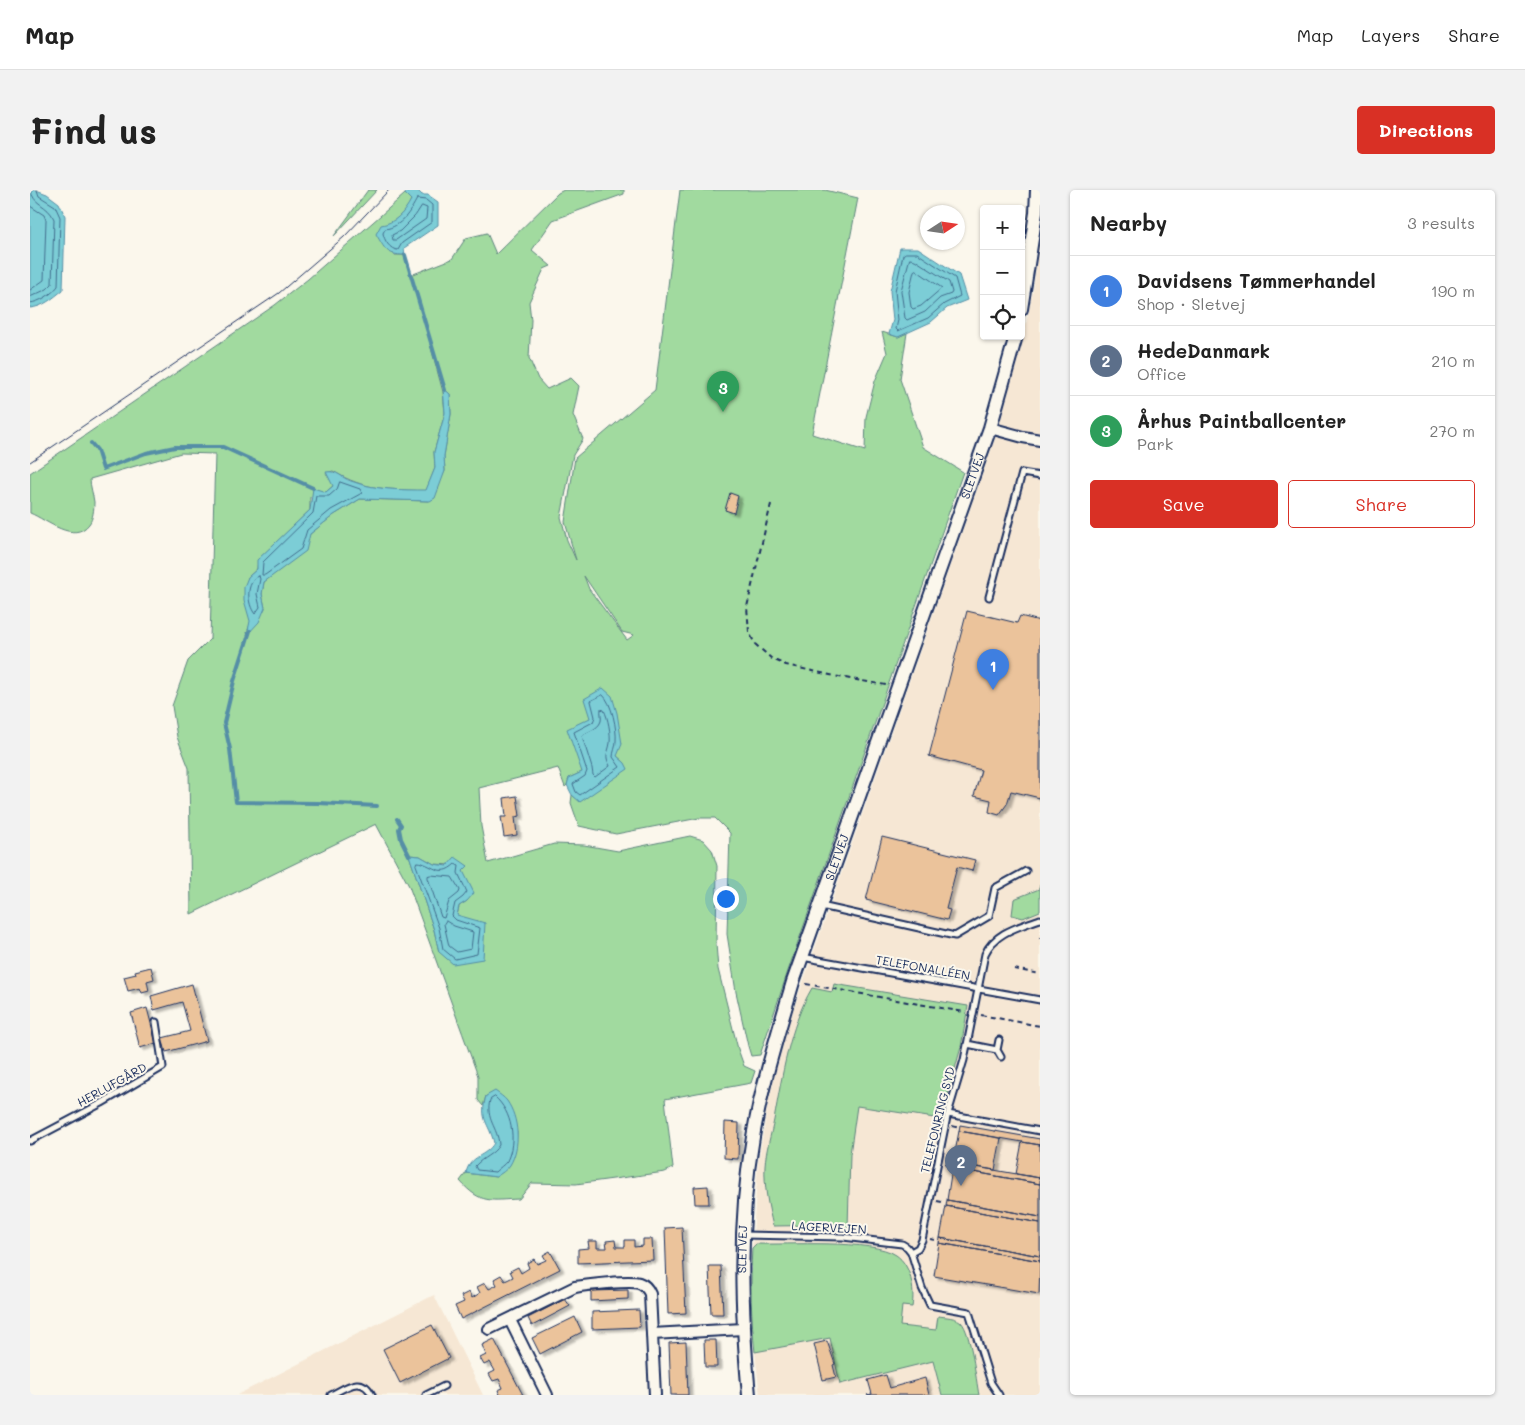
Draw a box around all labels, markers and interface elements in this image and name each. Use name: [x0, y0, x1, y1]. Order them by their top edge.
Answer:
text: Map: [25, 19, 74, 50]
text: Map: [1297, 23, 1333, 47]
text: Layers: [1361, 23, 1420, 47]
text: Share: [1448, 23, 1500, 47]
button: Directions: [1357, 106, 1495, 154]
text: Find us: [30, 107, 157, 153]
north arrow: [920, 205, 965, 250]
map controls: [980, 205, 1025, 340]
button: +: [980, 205, 1025, 250]
text: Nearby: [1090, 209, 1167, 236]
text: 3 results: [1407, 212, 1475, 233]
button: −: [980, 250, 1025, 295]
text: Davidsens Tømmerhandel: [1137, 268, 1376, 293]
text: 1: [1102, 280, 1110, 301]
text: 190 m: [1431, 280, 1475, 301]
text: Shop · Sletvej: [1137, 293, 1245, 314]
button: locate: [980, 295, 1025, 340]
text: HedeDanmark: [1137, 338, 1270, 363]
text: 2: [1102, 350, 1110, 371]
text: 210 m: [1431, 350, 1475, 371]
text: Office: [1137, 363, 1186, 384]
pin: 3: [707, 371, 739, 412]
text: Århus Paintballcenter: [1137, 408, 1346, 433]
text: 3: [1101, 420, 1111, 441]
text: 270 m: [1429, 420, 1475, 441]
text: Park: [1137, 433, 1173, 454]
street label: SLETVEJ: [956, 450, 988, 501]
button: Save: [1090, 480, 1278, 528]
button: Share: [1288, 480, 1475, 528]
pin: 1: [977, 649, 1009, 690]
street label: SLETVEJ: [821, 832, 852, 882]
your location: [713, 886, 739, 912]
street label: TELEFONALLÉEN: [875, 951, 972, 983]
street label: HERLUFGÅRD: [74, 1058, 149, 1110]
street label: TELEFONRING SYD: [916, 1065, 958, 1175]
pin: 2: [945, 1145, 977, 1186]
street label: LAGERVEJEN: [791, 1217, 867, 1237]
street label: SLETVEJ: [733, 1224, 750, 1273]

